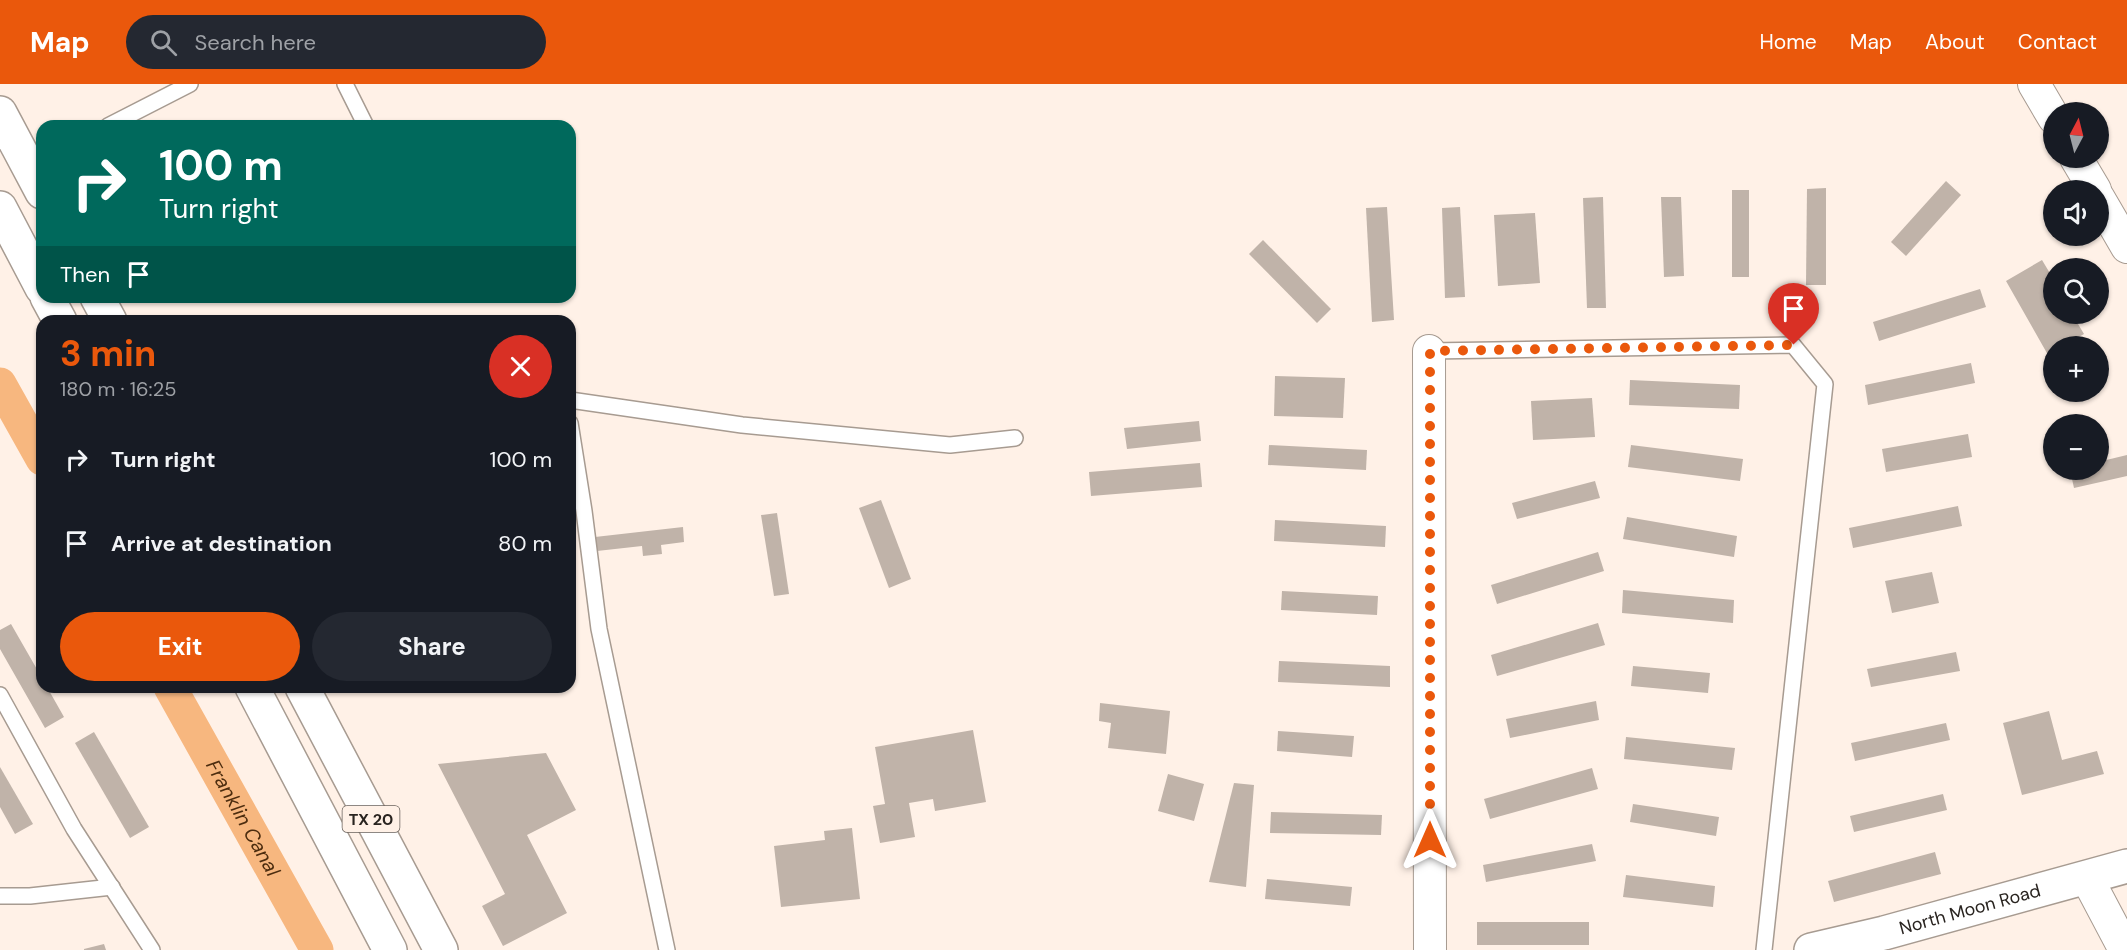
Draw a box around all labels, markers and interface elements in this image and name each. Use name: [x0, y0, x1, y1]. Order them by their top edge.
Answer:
search box: [126, 15, 546, 69]
text: Map: [30, 24, 90, 61]
icon: search: [147, 26, 180, 59]
text: Search here: [195, 28, 316, 57]
text: Home: [1759, 28, 1817, 56]
text: Map: [1850, 28, 1892, 56]
text: About: [1925, 28, 1985, 56]
text: Contact: [2018, 28, 2097, 56]
north arrow: [2043, 102, 2109, 168]
map controls: [2043, 102, 2109, 480]
text: 100 m: [159, 138, 283, 193]
icon: right: [60, 144, 138, 222]
button: sound: [2043, 180, 2109, 246]
text: Turn right: [159, 191, 279, 226]
icon: arrive: [122, 258, 155, 291]
button: search: [2043, 258, 2109, 324]
text: Then: [60, 260, 110, 289]
pin: [1768, 283, 1819, 345]
icon: arrive: [1777, 292, 1810, 325]
text: 3 min: [60, 330, 156, 377]
button: close: [489, 335, 552, 398]
button: +: [2043, 336, 2109, 402]
text: 180 m · 16:25: [60, 376, 176, 402]
button: −: [2043, 414, 2109, 480]
icon: right: [60, 443, 93, 476]
text: Turn right: [111, 445, 216, 474]
text: 100 m: [490, 445, 552, 474]
icon: arrive: [60, 527, 93, 560]
text: Arrive at destination: [111, 529, 332, 558]
text: 80 m: [498, 529, 552, 558]
button: Exit: [60, 612, 300, 681]
button: Share: [312, 612, 552, 681]
water label: Franklin Canal: [200, 755, 286, 881]
road number: TX 20: [342, 806, 400, 832]
position arrow: [1398, 808, 1462, 872]
street label: North Moon Road: [1896, 878, 2043, 940]

